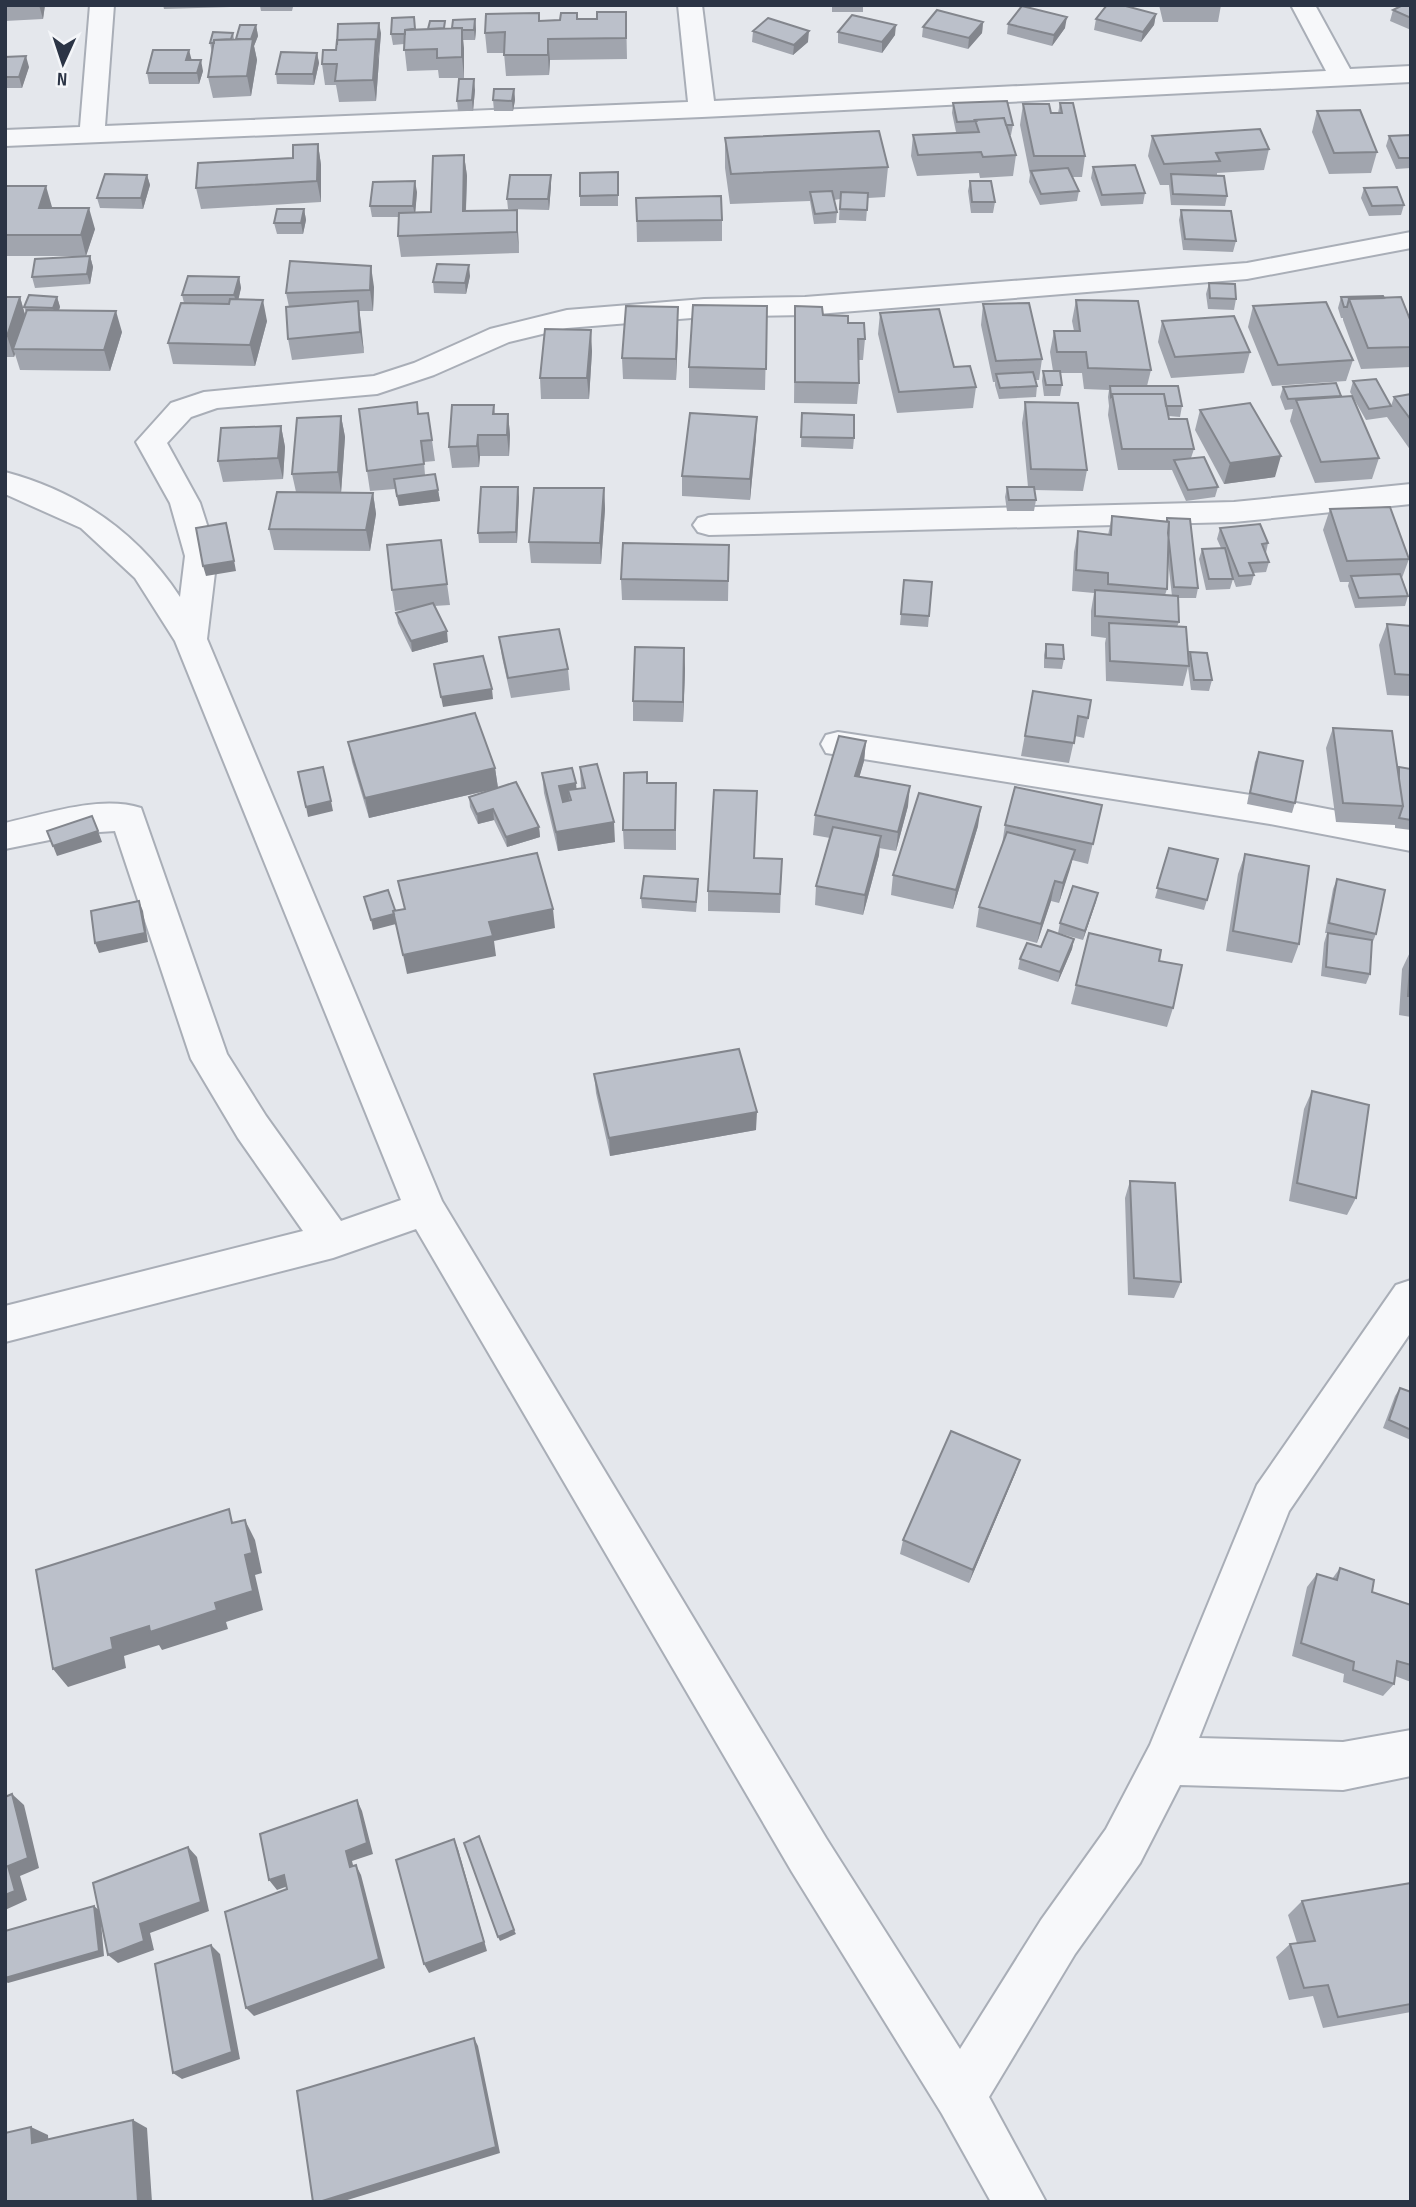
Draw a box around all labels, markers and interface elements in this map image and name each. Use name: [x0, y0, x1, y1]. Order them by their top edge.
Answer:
north arrow: [28, 28, 98, 98]
text: N: [57, 67, 68, 90]

